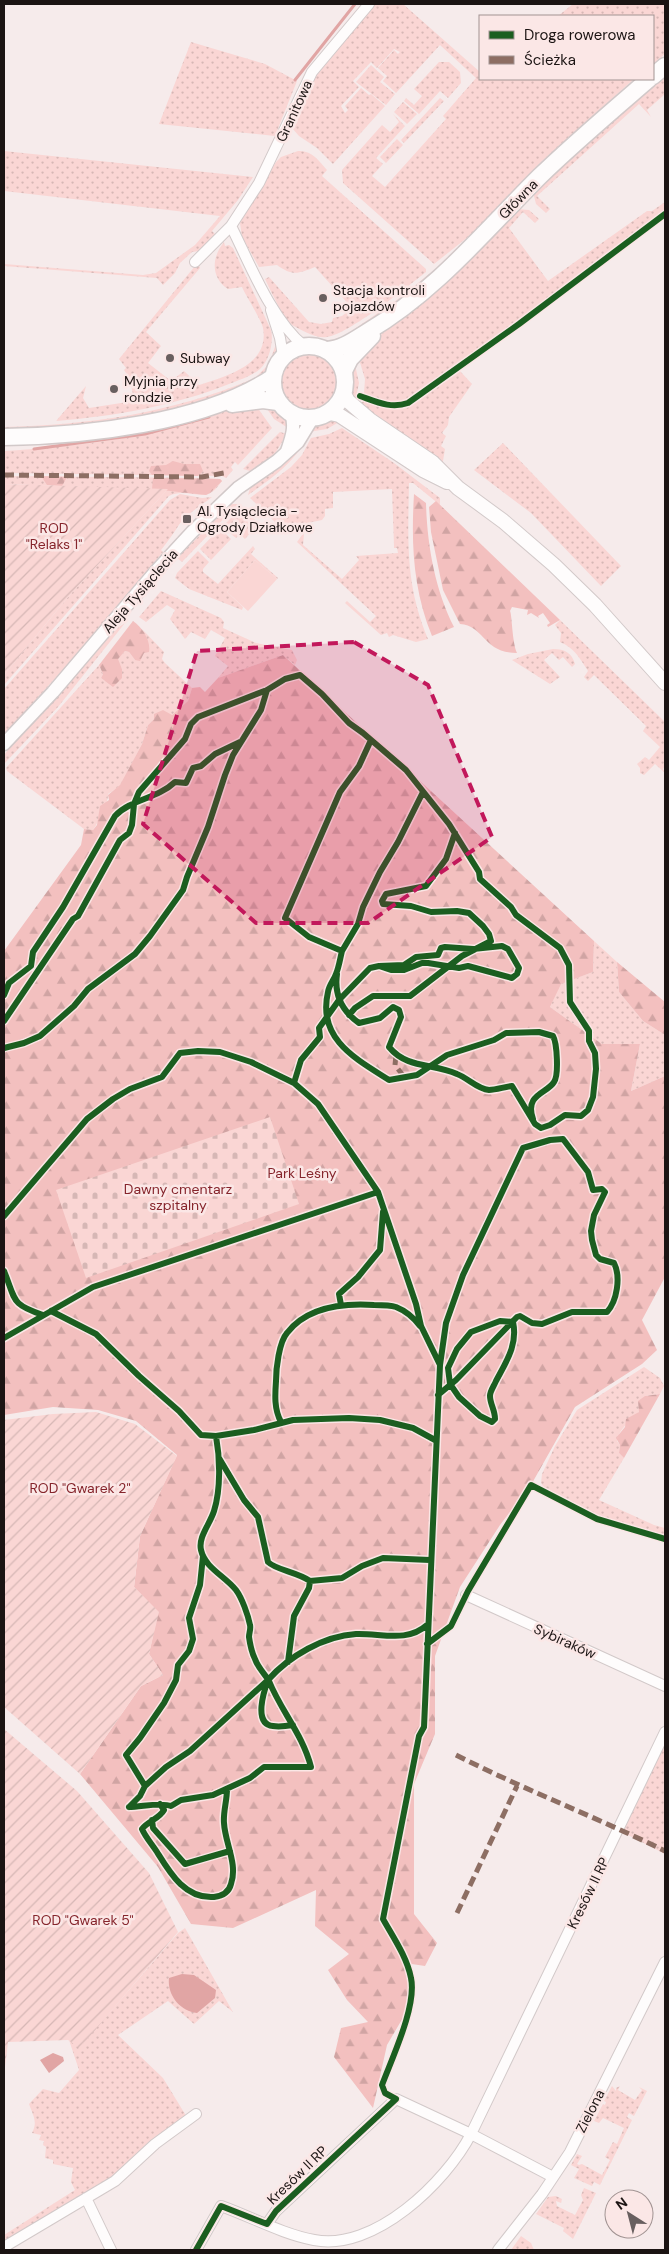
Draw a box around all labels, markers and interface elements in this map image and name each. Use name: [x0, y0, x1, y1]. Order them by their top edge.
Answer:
legend: [479, 15, 654, 80]
text: Droga rowerowa: [524, 25, 635, 45]
text: Ścieżka: [524, 50, 576, 70]
street label: Granitowa: [272, 77, 316, 145]
street label: Główna: [495, 175, 541, 223]
place label: Stacja kontroli pojazdów: [333, 281, 425, 315]
marker: Stacja kontroli pojazdów: [317, 292, 329, 304]
place label: Subway: [180, 349, 230, 367]
marker: Subway: [164, 352, 176, 364]
place label: Myjnia przy rondzie: [124, 372, 198, 406]
marker: Myjnia przy rondzie: [108, 383, 120, 395]
place label: Al. Tysiąclecia - Ogrody Działkowe: [197, 502, 313, 536]
marker: Al. Tysiąclecia - Ogrody Działkowe: [181, 513, 193, 525]
park label: ROD "Relaks 1": [26, 519, 82, 553]
street label: Aleja Tysiąclecia: [99, 545, 181, 637]
park label: Park Leśny: [267, 1164, 337, 1182]
park label: Dawny cmentarz szpitalny: [124, 1180, 232, 1214]
park label: ROD "Gwarek 2": [29, 1479, 131, 1497]
street label: Sybiraków: [531, 1619, 599, 1663]
street label: Kresów II RP: [563, 1854, 613, 1932]
park label: ROD "Gwarek 5": [32, 1911, 134, 1929]
street label: Zielona: [572, 2086, 608, 2136]
street label: Kresów II RP: [263, 2142, 331, 2208]
north arrow: [604, 2189, 654, 2239]
text: N: [612, 2193, 631, 2214]

